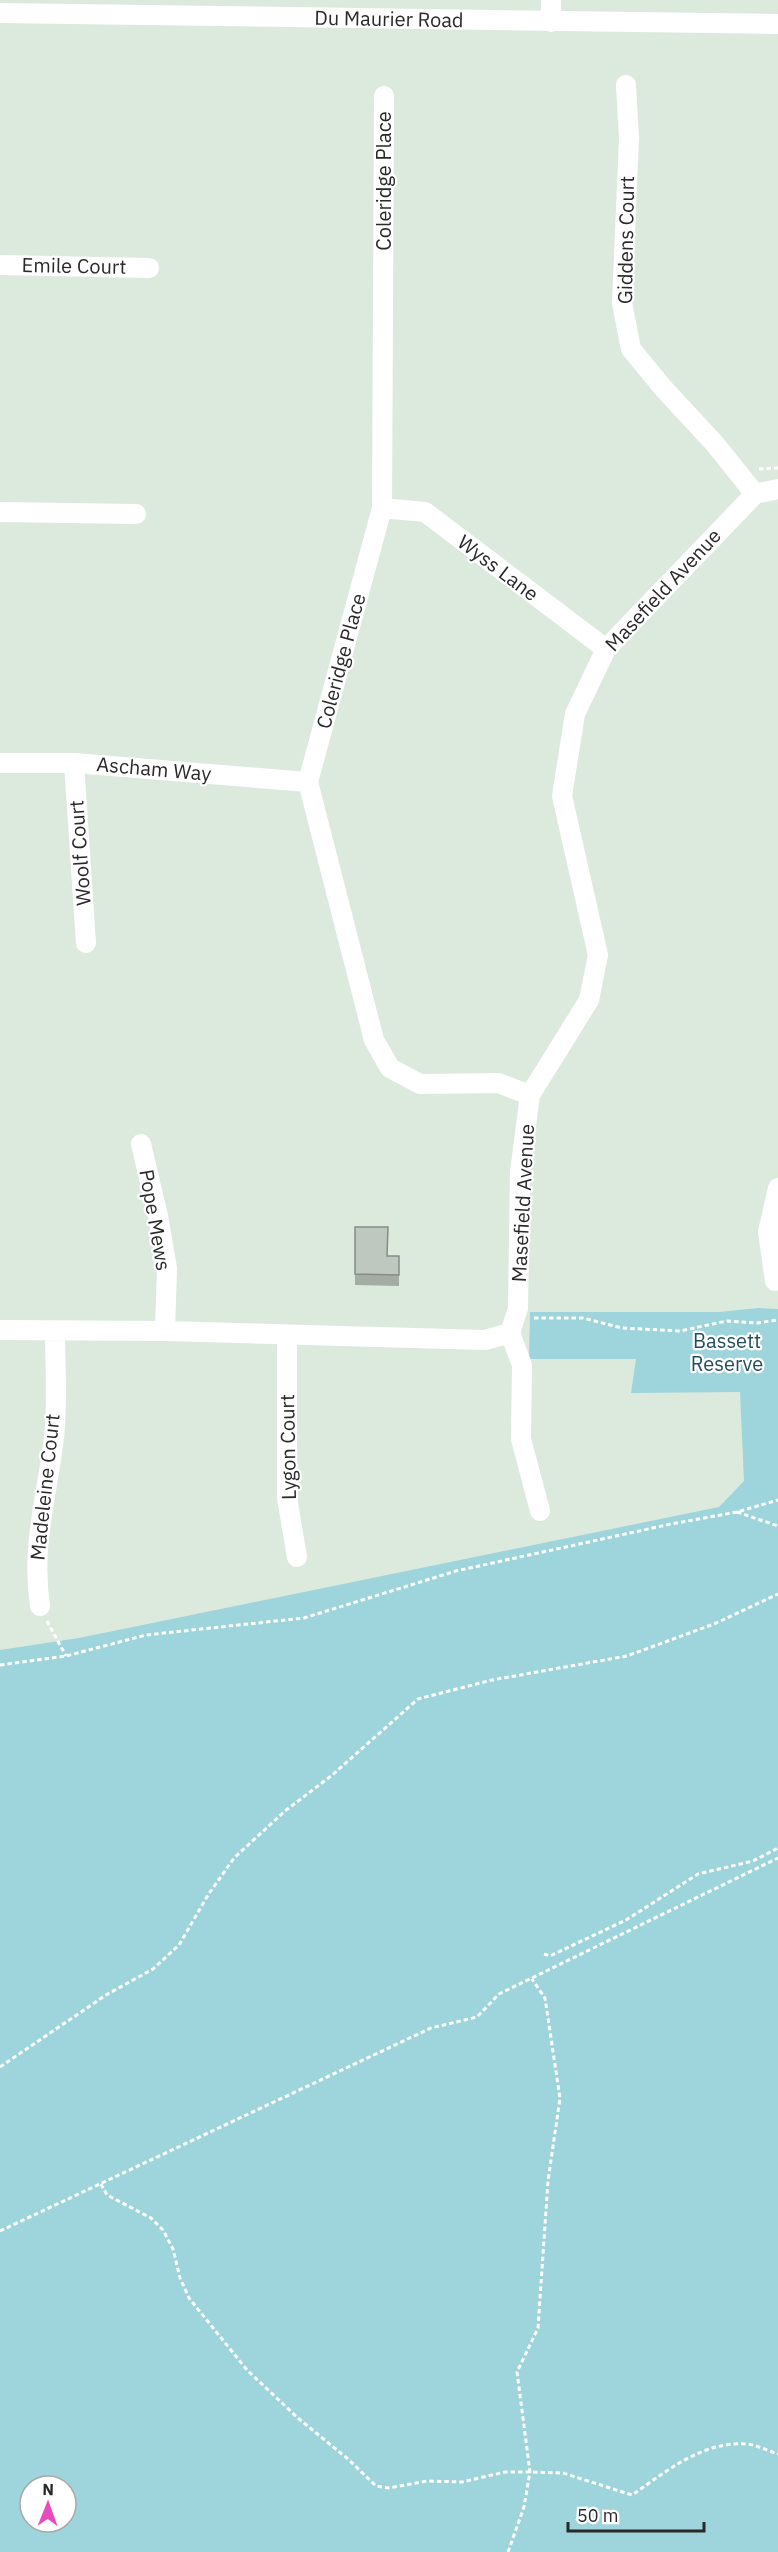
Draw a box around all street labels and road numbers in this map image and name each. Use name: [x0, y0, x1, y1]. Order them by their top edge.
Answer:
street label: Du Maurier Road: [314, 4, 464, 33]
street label: Coleridge Place: [370, 111, 397, 251]
street label: Giddens Court: [611, 176, 640, 304]
street label: Emile Court: [21, 251, 127, 280]
street label: Masefield Avenue: [599, 522, 727, 657]
street label: Wyss Lane: [452, 528, 544, 607]
street label: Coleridge Place: [309, 590, 372, 732]
street label: Ascham Way: [96, 750, 213, 787]
street label: Woolf Court: [62, 799, 97, 907]
street label: Masefield Avenue: [505, 1123, 540, 1283]
street label: Pope Mews: [133, 1167, 178, 1273]
street label: Lygon Court: [273, 1394, 302, 1500]
street label: Madeleine Court: [23, 1412, 66, 1562]

